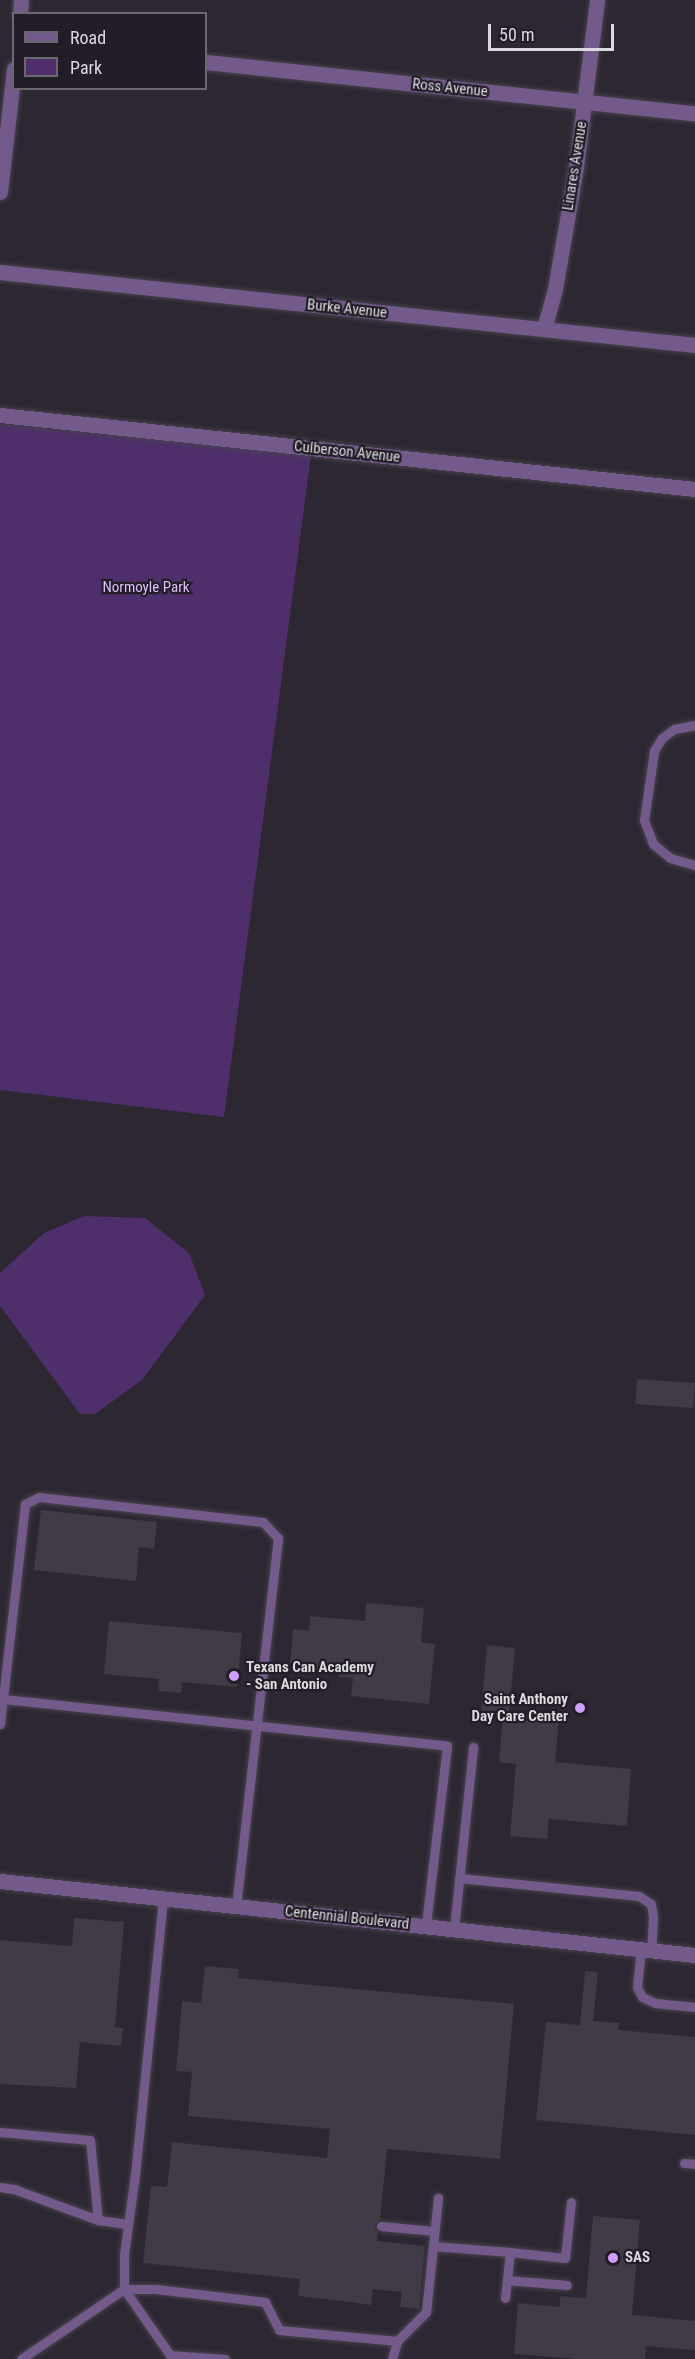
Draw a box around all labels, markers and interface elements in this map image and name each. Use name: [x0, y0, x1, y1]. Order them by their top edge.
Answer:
legend: [12, 12, 207, 90]
scale bar: [491, 12, 617, 50]
text: 50 m: [499, 24, 534, 45]
text: Road: [70, 27, 106, 48]
text: Park: [70, 57, 102, 78]
street label: Ross Avenue: [411, 75, 489, 101]
street label: Linares Avenue: [559, 120, 591, 212]
street label: Burke Avenue: [306, 296, 388, 322]
street label: Culberson Avenue: [293, 437, 401, 467]
park label: Normoyle Park: [102, 579, 190, 597]
place label: Texans Can Academy - San Antonio: [246, 1658, 374, 1693]
marker: Texans Can Academy - San Antonio: [227, 1669, 241, 1683]
place label: Saint Anthony Day Care Center: [472, 1690, 568, 1725]
marker: Saint Anthony Day Care Center: [573, 1701, 587, 1715]
street label: Centennial Boulevard: [284, 1903, 410, 1933]
place label: SAS: [625, 2249, 650, 2267]
marker: SAS: [606, 2251, 620, 2265]

